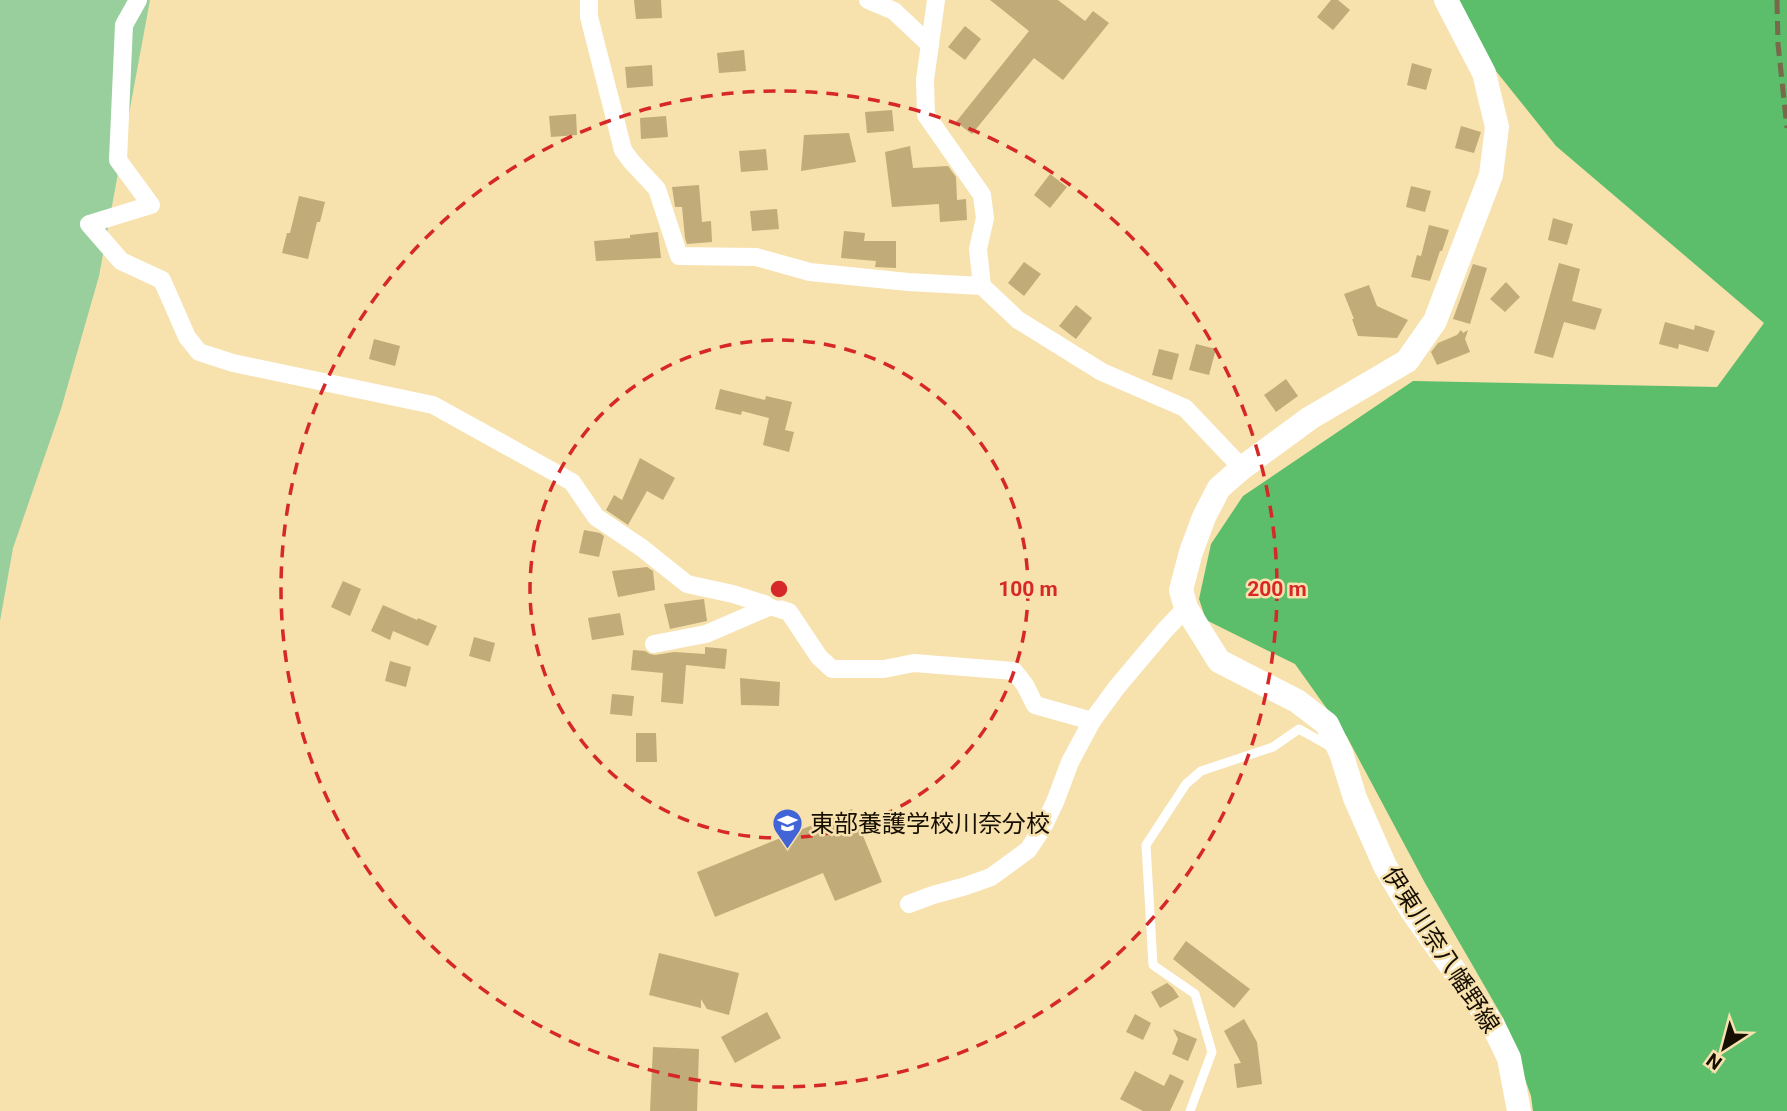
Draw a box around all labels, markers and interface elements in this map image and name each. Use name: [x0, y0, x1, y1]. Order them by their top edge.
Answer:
centre of rings: [767, 577, 791, 601]
text: 100 m: [998, 577, 1058, 601]
text: 200 m: [1247, 577, 1307, 601]
school or university icon: 東部養護学校川奈分校: [770, 807, 804, 851]
place label: 東部養護学校川奈分校: [810, 810, 1050, 838]
street label: 伊東川奈八幡野線: [1377, 862, 1505, 1038]
north arrow: [1689, 1013, 1759, 1083]
text: N: [1702, 1048, 1726, 1075]

